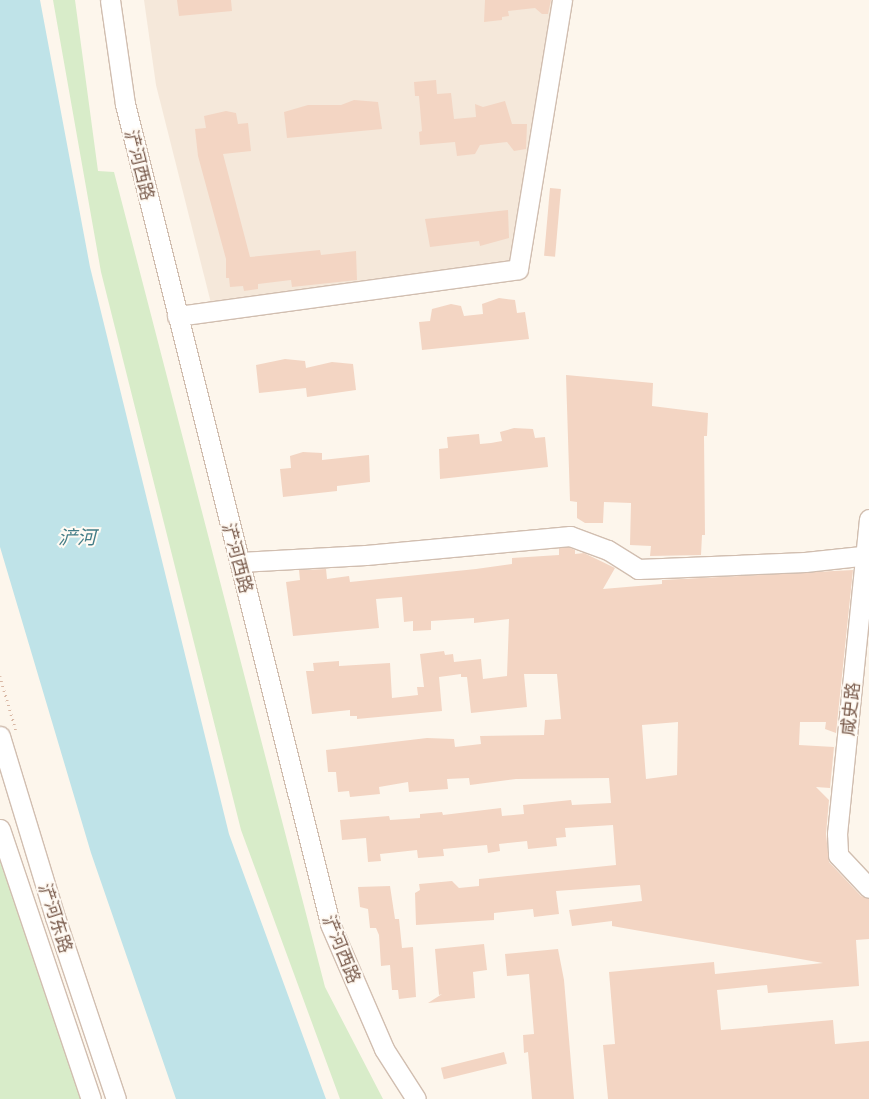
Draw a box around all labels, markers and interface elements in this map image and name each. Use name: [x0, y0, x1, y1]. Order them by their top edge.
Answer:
street label: 浐河西路: [121, 127, 159, 203]
street label: 浐河西路: [218, 520, 258, 596]
water label: 浐河: [58, 527, 96, 549]
street label: 咸史路: [836, 681, 864, 737]
street label: 浐河东路: [35, 880, 77, 956]
street label: 浐河西路: [319, 912, 365, 986]

